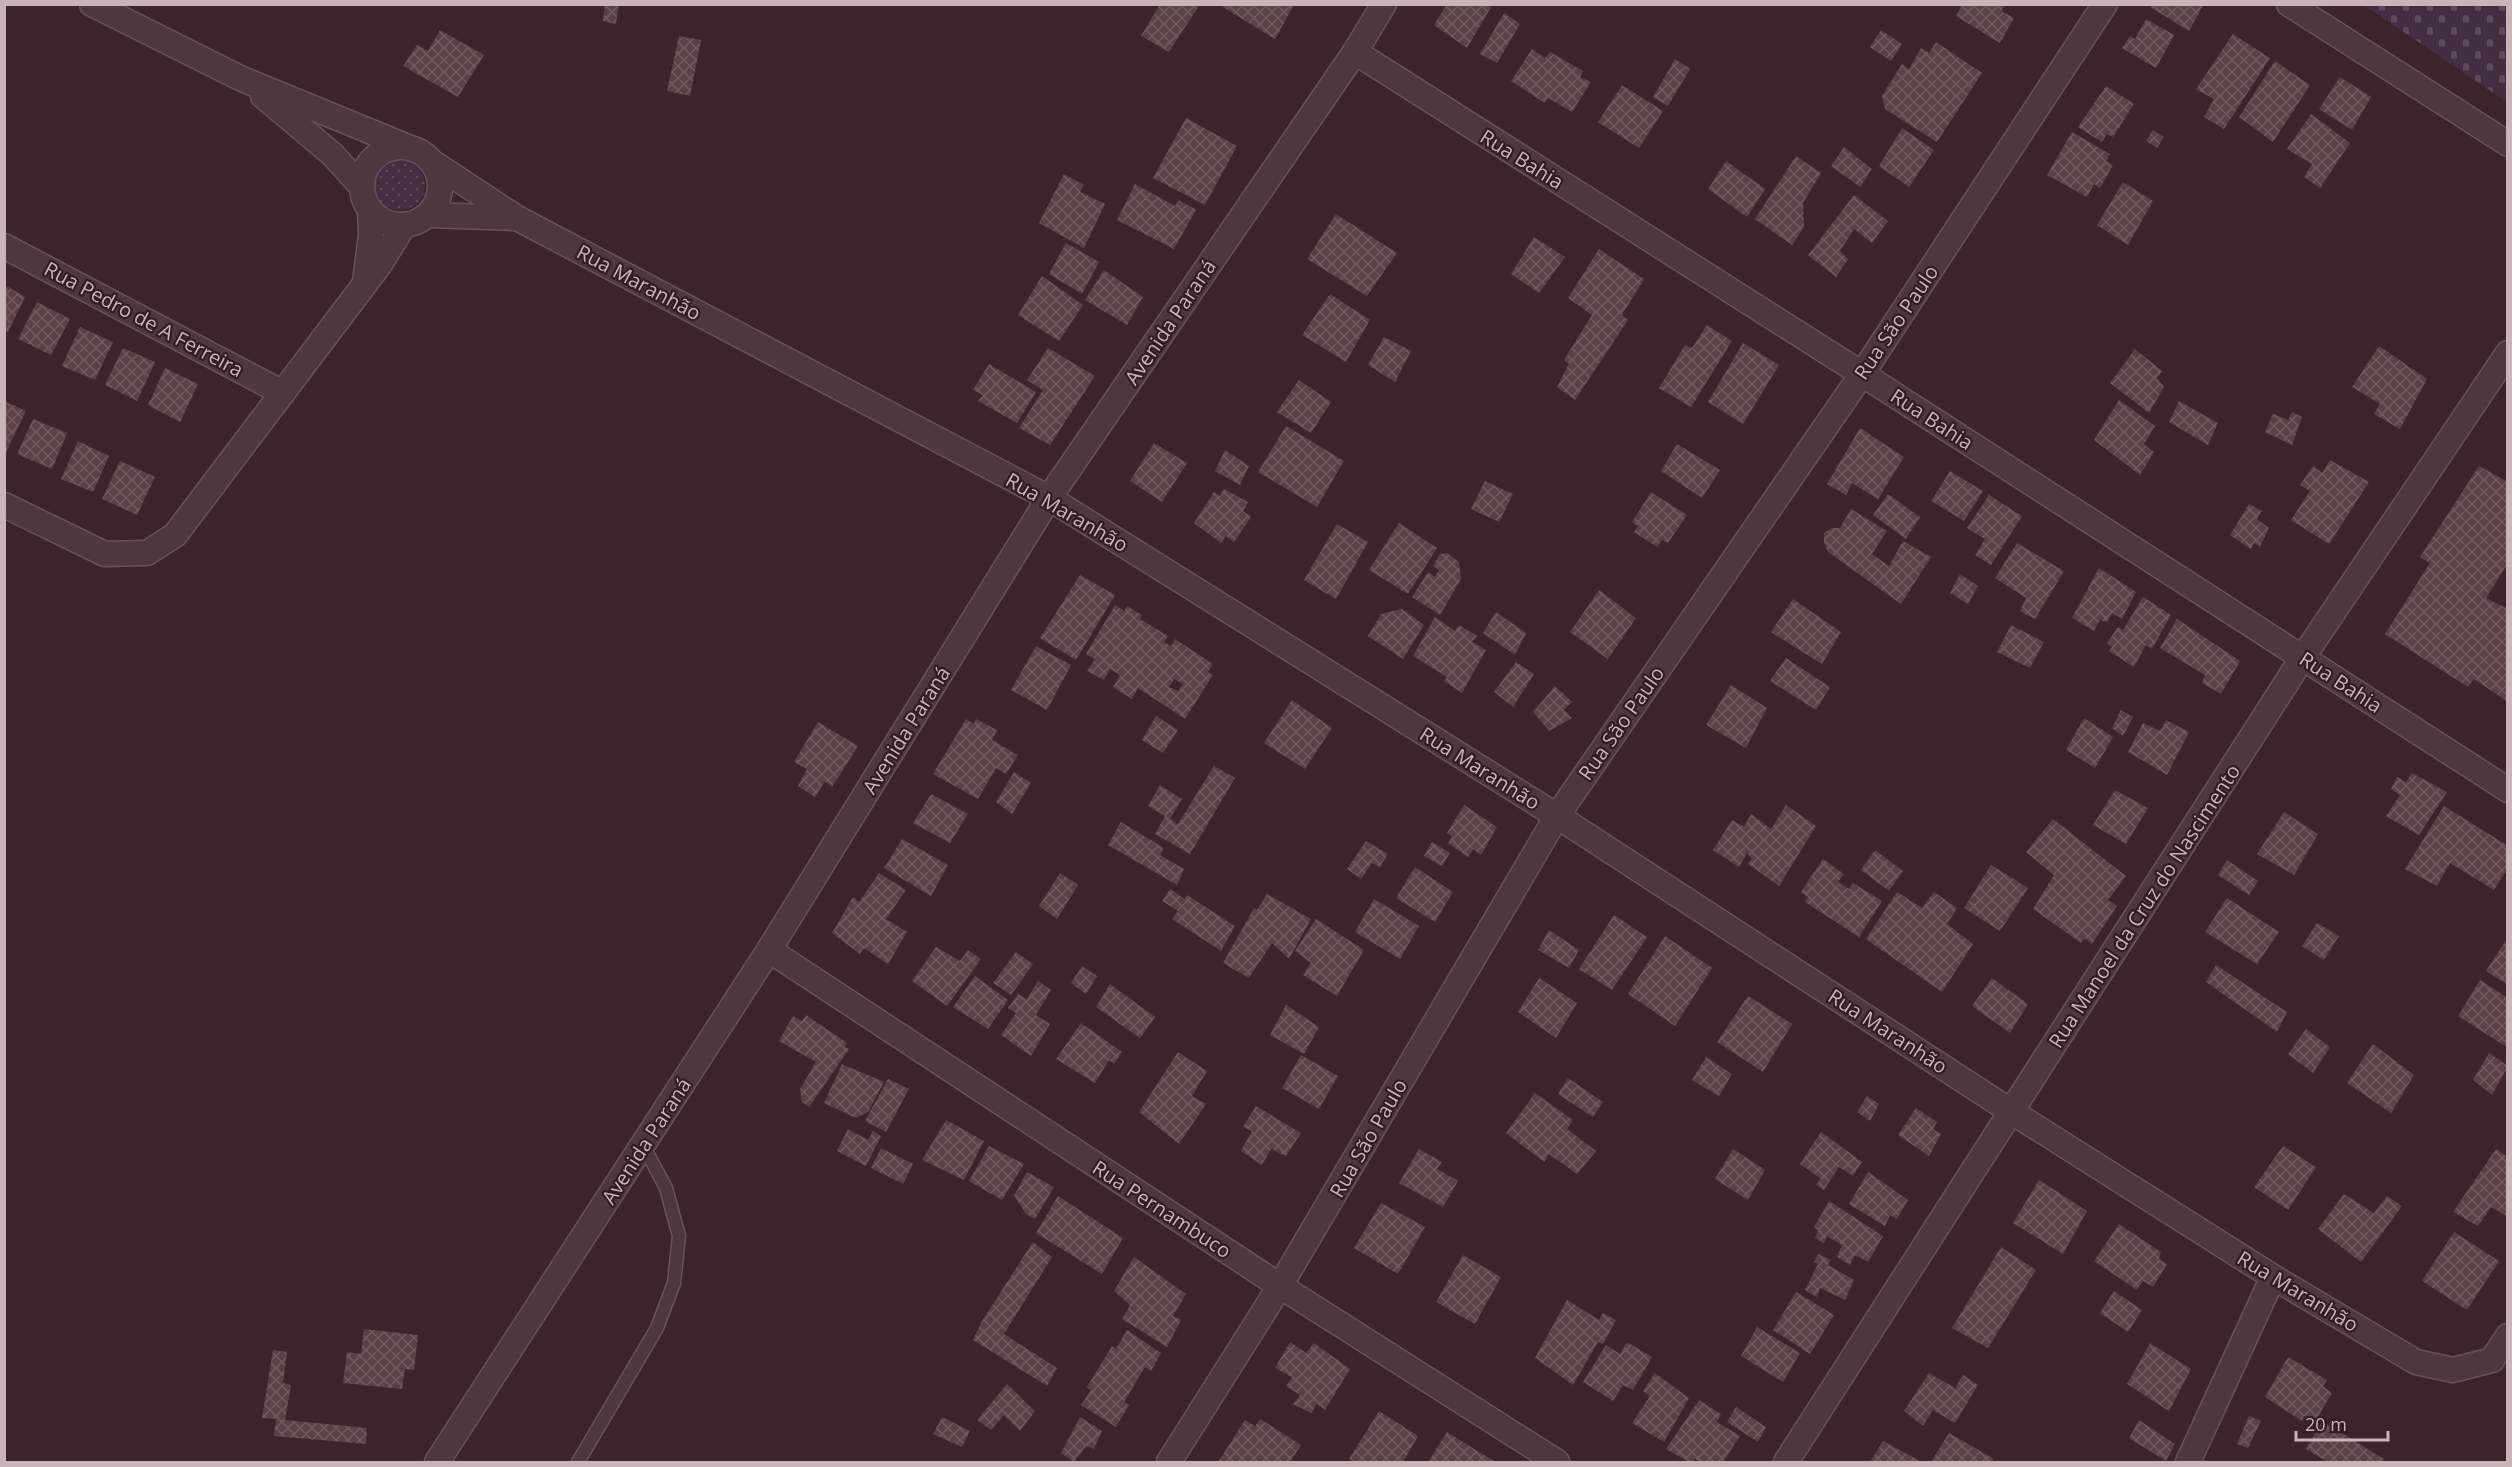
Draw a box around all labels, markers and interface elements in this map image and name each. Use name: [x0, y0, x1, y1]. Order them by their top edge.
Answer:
street label: Rua Bahia: [1475, 123, 1569, 195]
street label: Rua Maranhão: [572, 238, 706, 326]
street label: Avenida Paraná: [1118, 254, 1222, 390]
street label: Rua Pedro de A Ferreira: [40, 255, 248, 383]
street label: Rua São Paulo: [1848, 259, 1944, 385]
street label: Rua Bahia: [1885, 382, 1979, 456]
street label: Rua Maranhão: [1001, 466, 1133, 558]
street label: Rua Bahia: [2294, 645, 2388, 719]
street label: Avenida Paraná: [856, 661, 956, 799]
street label: Rua São Paulo: [1572, 661, 1670, 785]
street label: Rua Maranhão: [1415, 720, 1545, 816]
street label: Rua Manoel da Cruz do Nascimento: [2042, 759, 2246, 1053]
street label: Rua Maranhão: [1823, 982, 1953, 1080]
street label: Avenida Paraná: [595, 1073, 697, 1209]
street label: Rua São Paulo: [1323, 1074, 1413, 1202]
street label: Rua Pernambuco: [1087, 1154, 1237, 1264]
street label: Rua Maranhão: [2232, 1244, 2364, 1338]
scale bar: [2296, 1404, 2388, 1442]
text: 20 m: [2305, 1412, 2347, 1436]

